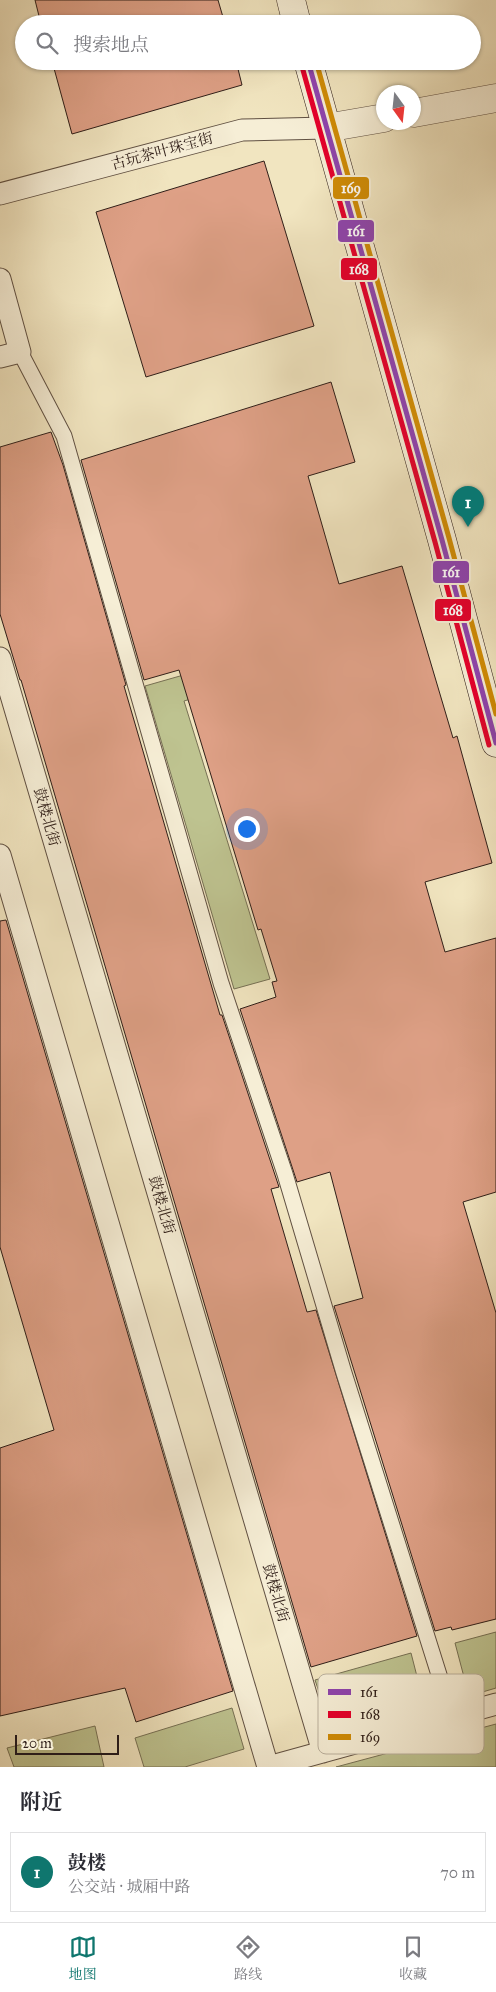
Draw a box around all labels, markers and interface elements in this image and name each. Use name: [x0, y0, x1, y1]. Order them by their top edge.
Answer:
search box: [15, 15, 481, 70]
icon: search: [33, 29, 61, 57]
text: 搜索地点: [73, 33, 149, 56]
north arrow: [376, 85, 421, 130]
street label: 古玩茶叶珠宝街: [109, 129, 215, 173]
line badge: 169: [332, 176, 370, 200]
text: 169: [341, 180, 361, 198]
line badge: 161: [337, 219, 375, 243]
text: 161: [347, 223, 366, 240]
line badge: 168: [340, 257, 378, 281]
text: 168: [349, 261, 369, 278]
pin: 1: [452, 486, 484, 527]
line badge: 161: [432, 560, 470, 584]
text: 161: [442, 564, 461, 581]
line badge: 168: [434, 598, 472, 622]
text: 168: [443, 602, 463, 619]
street label: 鼓楼北街: [30, 786, 64, 848]
your location: [234, 816, 260, 842]
street label: 鼓楼北街: [145, 1174, 179, 1236]
street label: 鼓楼北街: [259, 1562, 293, 1624]
legend: [318, 1674, 484, 1754]
text: 161: [360, 1684, 379, 1701]
text: 168: [360, 1706, 380, 1723]
text: 169: [360, 1729, 380, 1746]
scale bar: [15, 1732, 119, 1755]
text: 20 m: [22, 1735, 52, 1752]
text: 附近: [20, 1789, 62, 1815]
text: 鼓楼: [68, 1851, 106, 1874]
text: 1: [34, 1863, 40, 1882]
text: 70 m: [440, 1863, 475, 1882]
text: 公交站 · 城厢中路: [68, 1877, 190, 1896]
tab: 地图: [69, 1933, 97, 1983]
tab: 路线: [234, 1933, 262, 1983]
tab: 收藏: [399, 1933, 427, 1983]

